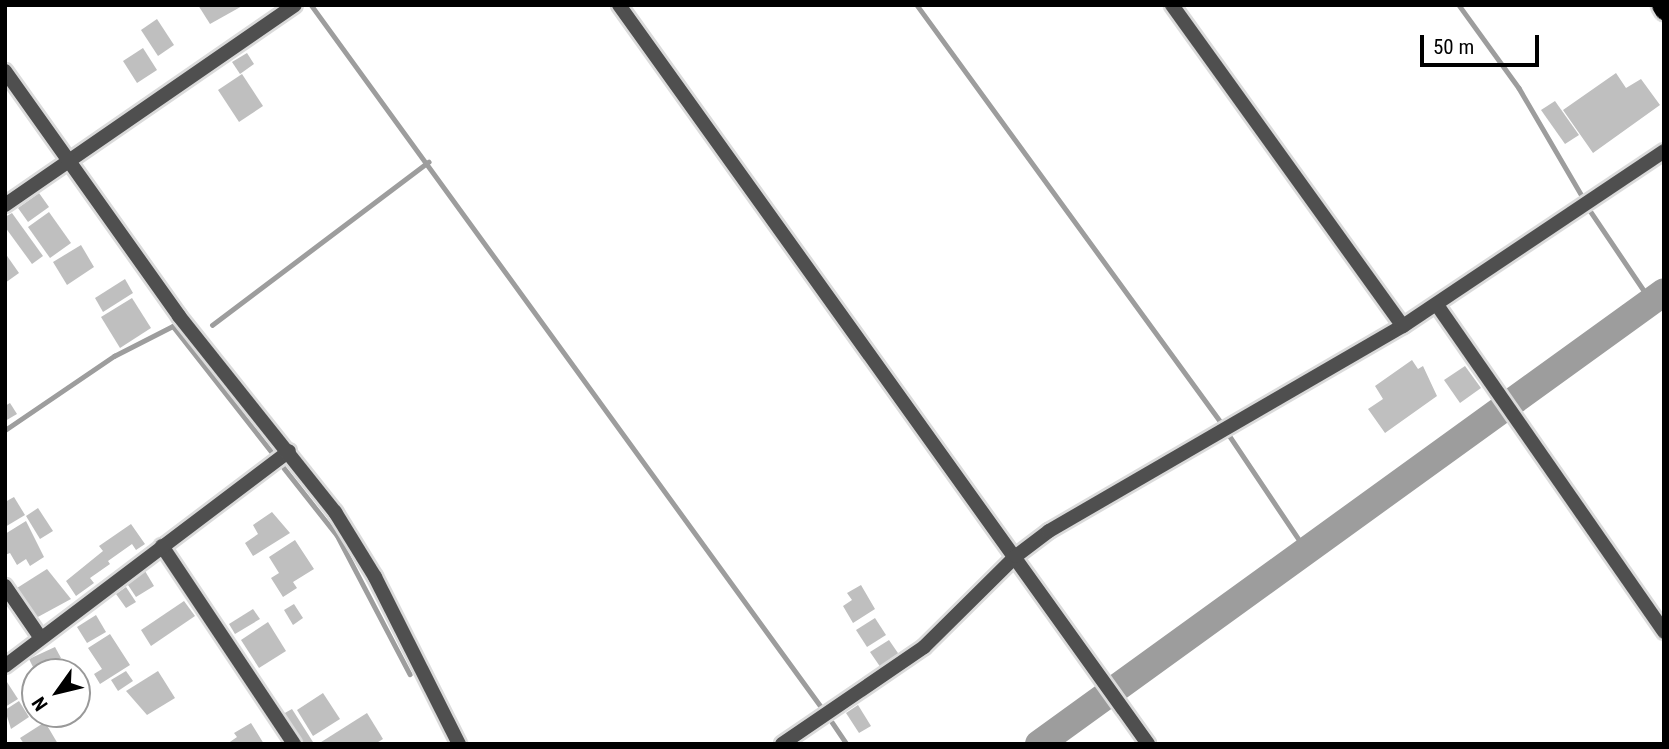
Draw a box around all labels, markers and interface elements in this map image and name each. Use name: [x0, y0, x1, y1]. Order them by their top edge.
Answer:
scale bar: [1424, 21, 1543, 65]
text: 50 m: [1433, 35, 1474, 59]
north arrow: [21, 658, 91, 728]
text: N: [27, 693, 53, 715]

